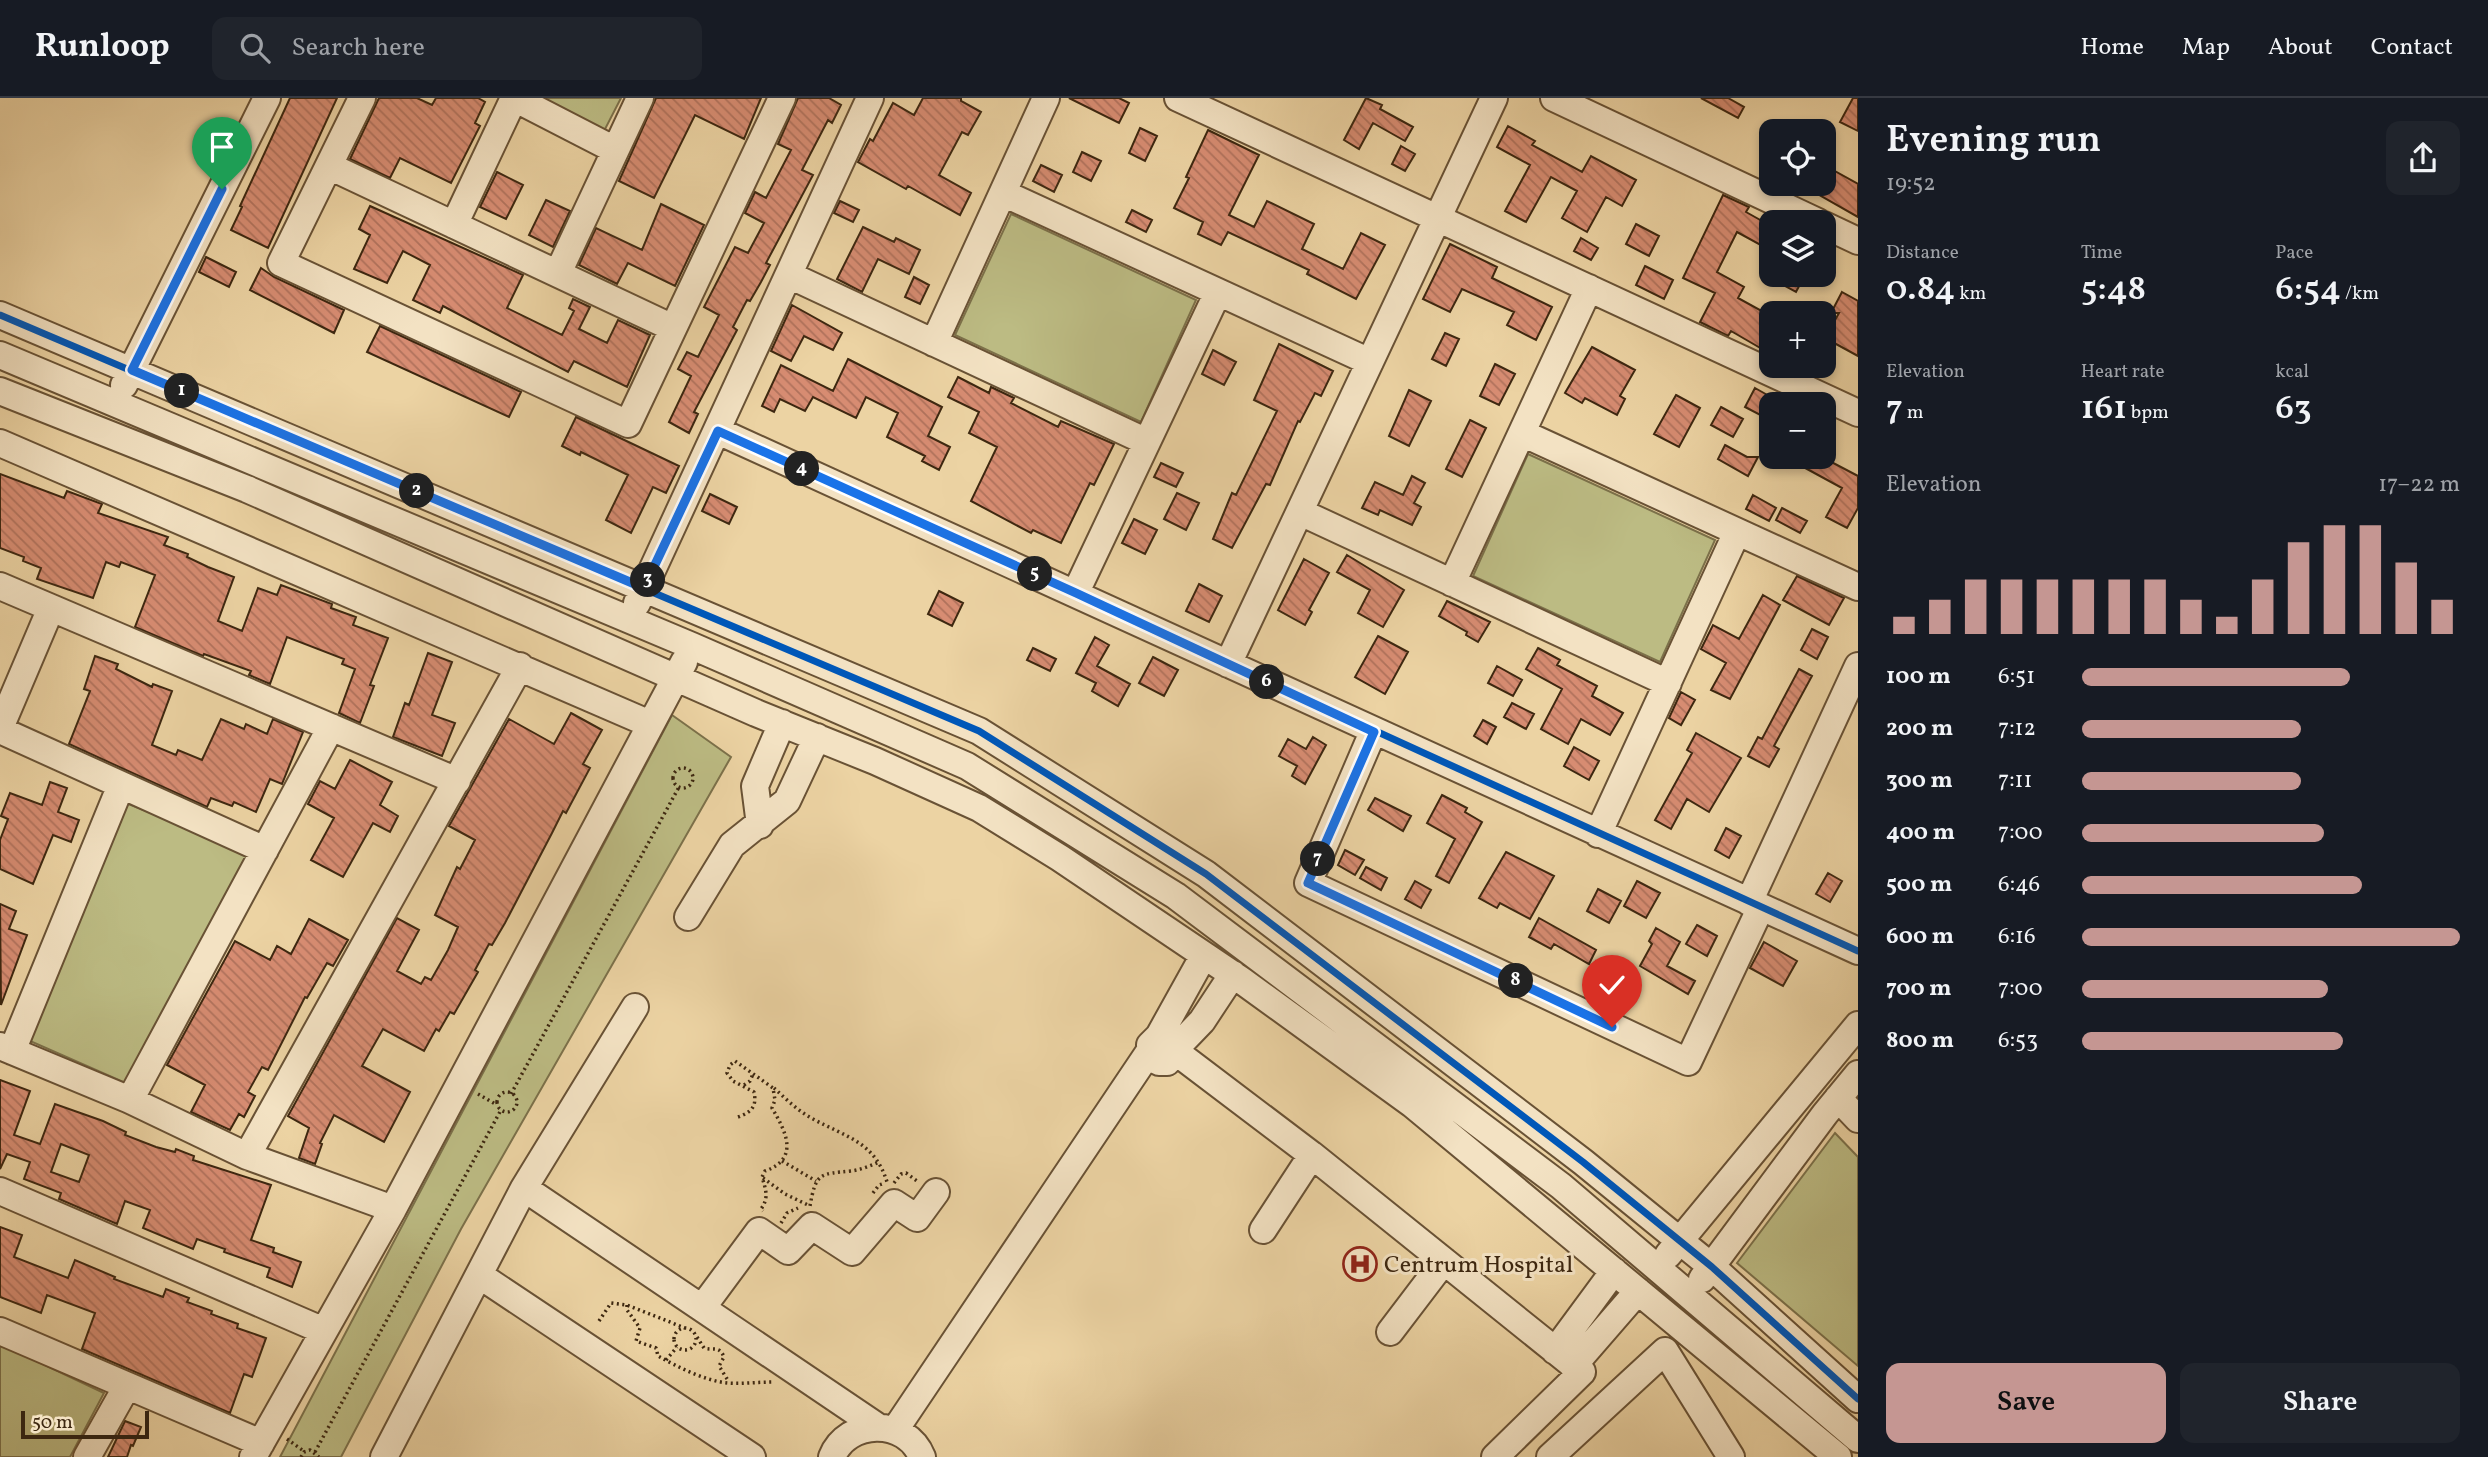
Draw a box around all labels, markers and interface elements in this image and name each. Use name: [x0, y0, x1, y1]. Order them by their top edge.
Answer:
search box: [212, 17, 702, 80]
text: Runloop: [35, 25, 170, 71]
icon: search: [236, 29, 274, 67]
text: Search here: [292, 30, 425, 66]
text: Home: [2080, 31, 2144, 65]
text: Map: [2182, 31, 2230, 65]
text: About: [2268, 31, 2333, 65]
text: Contact: [2371, 31, 2453, 65]
text: Evening run: [1886, 115, 2101, 168]
pin: [192, 117, 252, 189]
map controls: [1759, 119, 1836, 469]
button: locate: [1759, 119, 1836, 196]
button: share: [2386, 121, 2460, 195]
icon: arrive: [203, 128, 241, 166]
text: 19:52: [1886, 168, 1936, 200]
button: layers: [1759, 210, 1836, 287]
text: Distance: [1886, 240, 1959, 266]
text: Time: [2081, 240, 2122, 266]
text: Pace: [2275, 240, 2313, 266]
text: 0.84: [1886, 266, 1955, 314]
text: 5:48: [2081, 266, 2146, 314]
text: 6:54: [2275, 266, 2341, 314]
text: km: [1955, 281, 1986, 307]
text: /km: [2341, 281, 2379, 307]
button: +: [1759, 301, 1836, 378]
text: Elevation: [1886, 359, 1965, 385]
text: Heart rate: [2081, 359, 2165, 385]
text: kcal: [2275, 359, 2309, 385]
pin: 1: [164, 374, 200, 408]
text: 1: [178, 377, 185, 403]
text: 7: [1886, 385, 1903, 433]
text: 161: [2081, 385, 2127, 433]
text: 63: [2275, 385, 2312, 433]
button: −: [1759, 392, 1836, 469]
text: m: [1903, 400, 1923, 426]
text: bpm: [2127, 400, 2169, 426]
pin: 4: [784, 452, 820, 486]
text: 4: [796, 455, 807, 481]
text: Elevation: [1886, 469, 1982, 501]
text: 17–22 m: [2378, 469, 2460, 501]
pin: 2: [400, 474, 434, 508]
text: 2: [412, 477, 421, 503]
pin: 5: [1018, 556, 1052, 592]
text: 5: [1030, 560, 1039, 586]
pin: 3: [630, 562, 666, 598]
text: 3: [643, 566, 652, 592]
text: 100 m: [1886, 661, 1951, 693]
text: 6:51: [1998, 661, 2035, 693]
pin: 6: [1250, 664, 1284, 700]
text: 6: [1261, 668, 1272, 694]
text: 200 m: [1886, 713, 1953, 745]
text: 7:12: [1998, 713, 2036, 745]
text: 300 m: [1886, 765, 1953, 797]
text: 7:11: [1998, 765, 2032, 797]
text: 400 m: [1886, 817, 1955, 849]
text: 7:00: [1998, 817, 2043, 849]
pin: 7: [1300, 842, 1336, 876]
text: 7: [1313, 845, 1322, 871]
text: 500 m: [1886, 869, 1952, 901]
text: 6:46: [1998, 869, 2040, 901]
text: 600 m: [1886, 921, 1954, 953]
text: 6:16: [1998, 921, 2036, 953]
pin: [1582, 955, 1642, 1027]
pin: 8: [1498, 964, 1534, 998]
icon: check: [1593, 966, 1631, 1004]
text: 8: [1510, 967, 1521, 993]
text: 700 m: [1886, 973, 1952, 1005]
text: 7:00: [1998, 973, 2043, 1005]
text: 800 m: [1886, 1025, 1954, 1057]
text: 6:53: [1998, 1025, 2038, 1057]
hospital icon: Centrum Hospital: [1341, 1245, 1379, 1283]
place label: Centrum Hospital: [1384, 1249, 1573, 1283]
button: Save: [1886, 1363, 2166, 1443]
button: Share: [2180, 1363, 2460, 1443]
scale bar: [21, 1408, 149, 1440]
text: 50 m: [32, 1410, 73, 1436]

